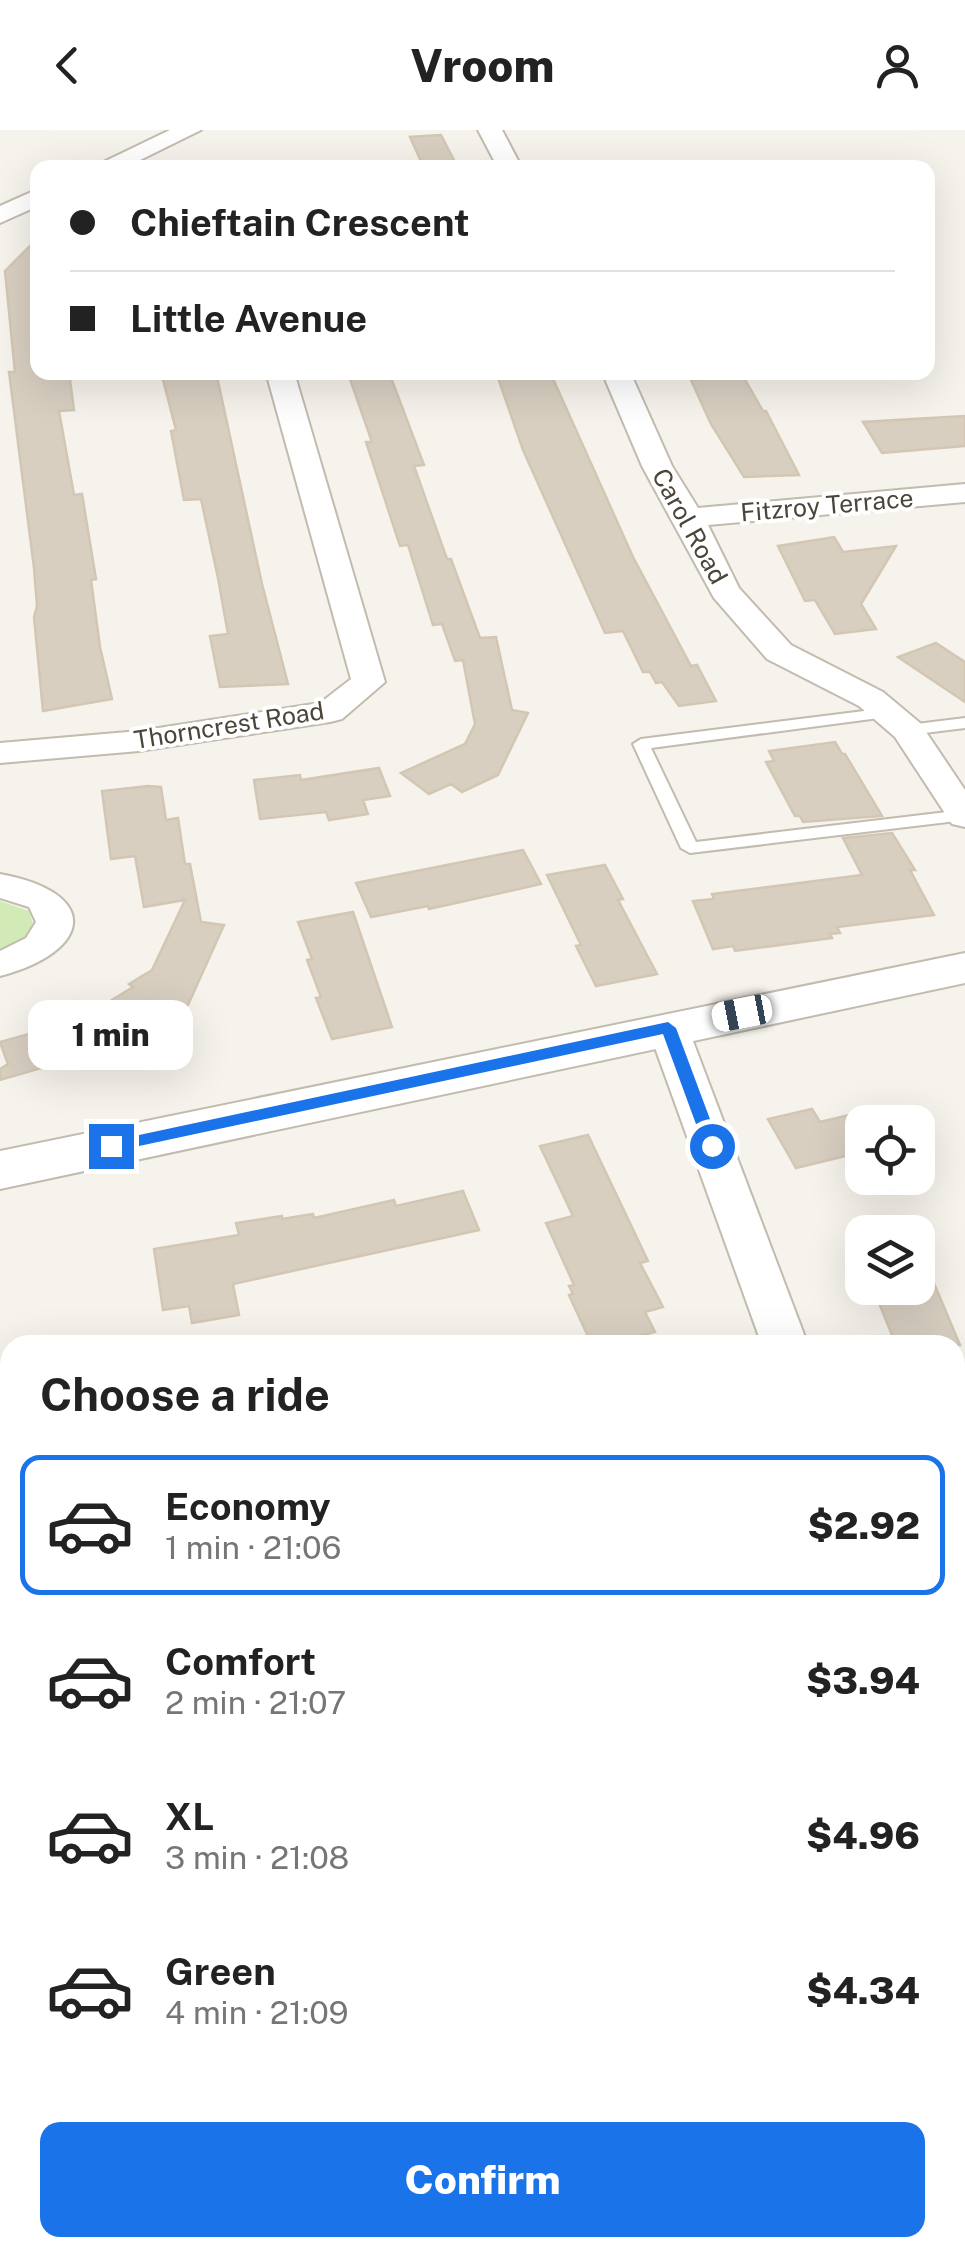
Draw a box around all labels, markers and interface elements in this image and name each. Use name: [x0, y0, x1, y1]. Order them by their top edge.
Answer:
icon: back: [40, 38, 95, 93]
icon: person: [870, 38, 925, 93]
text: Vroom: [411, 39, 554, 92]
text: Chieftain Crescent: [130, 200, 470, 245]
text: Little Avenue: [130, 296, 367, 341]
street label: Carol Road: [646, 463, 734, 589]
street label: Fitzroy Terrace: [739, 482, 915, 528]
street label: Thorncrest Road: [132, 695, 326, 755]
car: [710, 993, 774, 1033]
callout: 1 min: [28, 1001, 194, 1071]
text: 1 min: [71, 1016, 150, 1053]
map controls: [845, 1105, 935, 1305]
button: locate: [845, 1105, 935, 1195]
route end: [89, 1124, 134, 1169]
route start: [690, 1124, 735, 1169]
button: layers: [845, 1215, 935, 1305]
text: Choose a ride: [40, 1368, 330, 1421]
icon: car: [45, 1480, 135, 1570]
text: Economy: [165, 1484, 331, 1529]
text: $2.92: [808, 1503, 920, 1548]
text: 1 min · 21:06: [165, 1529, 341, 1566]
icon: car: [45, 1635, 135, 1725]
text: Comfort: [165, 1639, 316, 1684]
text: $3.94: [806, 1658, 920, 1703]
text: 2 min · 21:07: [165, 1684, 346, 1721]
icon: car: [45, 1790, 135, 1880]
text: XL: [165, 1794, 214, 1839]
text: $4.96: [806, 1813, 920, 1858]
text: 3 min · 21:08: [165, 1839, 349, 1876]
icon: car: [45, 1945, 135, 2035]
text: Green: [165, 1949, 276, 1994]
text: $4.34: [806, 1968, 920, 2013]
text: 4 min · 21:09: [165, 1994, 349, 2031]
button: Confirm: [40, 2122, 925, 2237]

